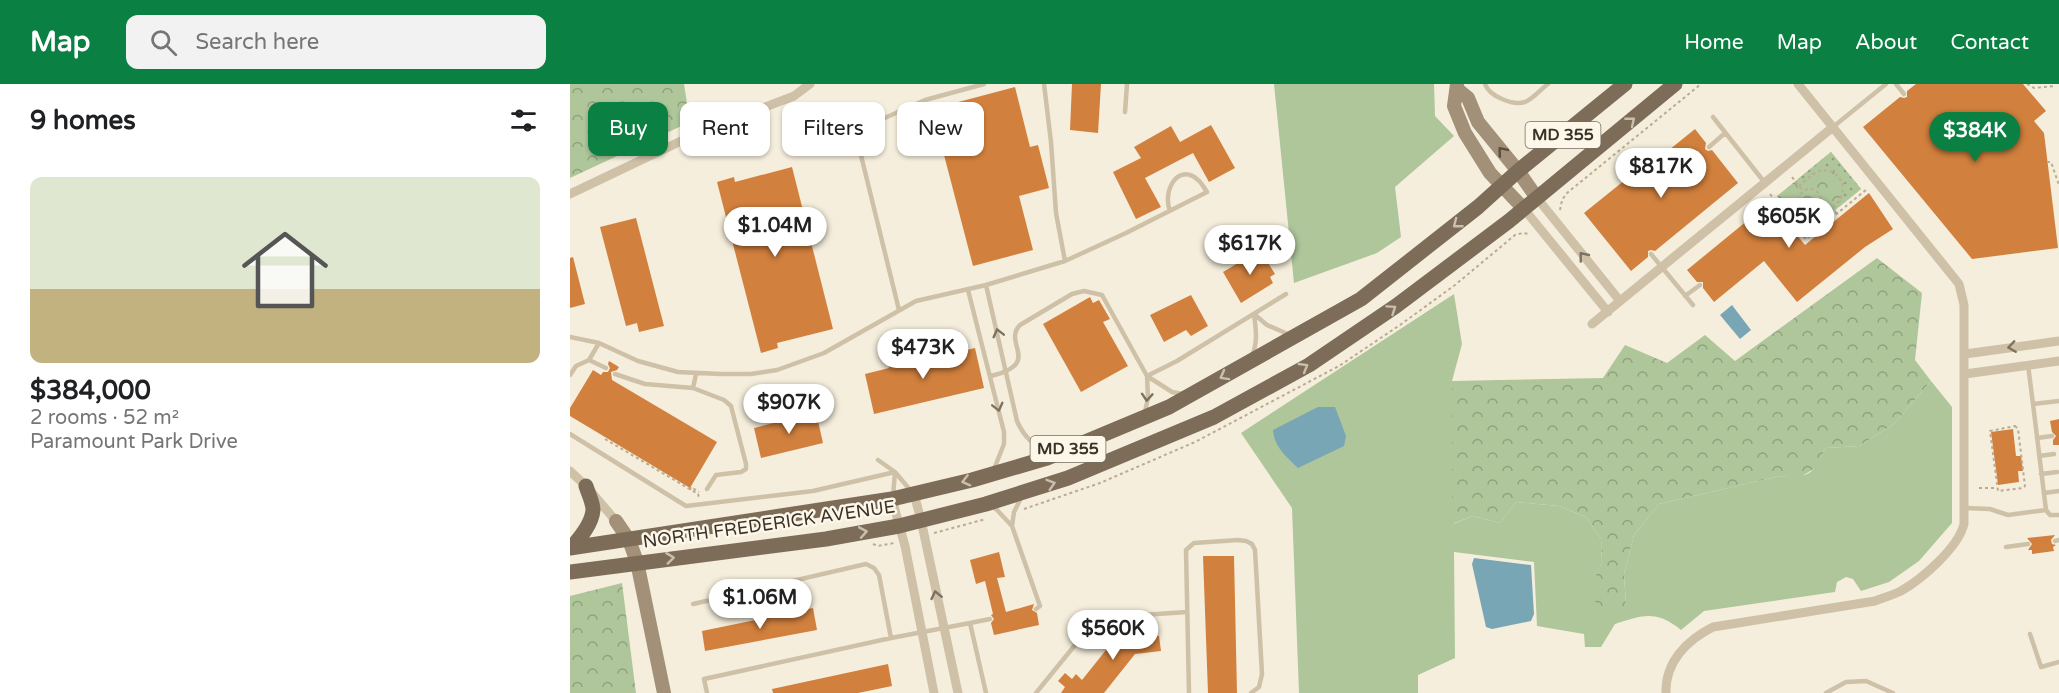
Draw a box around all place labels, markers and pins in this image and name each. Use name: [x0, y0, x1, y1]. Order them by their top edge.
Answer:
pin: $384K: [1933, 112, 2017, 163]
pin: $817K: [1619, 148, 1703, 199]
pin: $605K: [1747, 198, 1831, 249]
pin: $1.04M: [726, 207, 824, 258]
pin: $617K: [1208, 225, 1292, 276]
pin: $473K: [881, 329, 965, 380]
pin: $907K: [747, 384, 831, 435]
pin: $1.06M: [711, 579, 809, 630]
pin: $560K: [1071, 610, 1155, 661]

